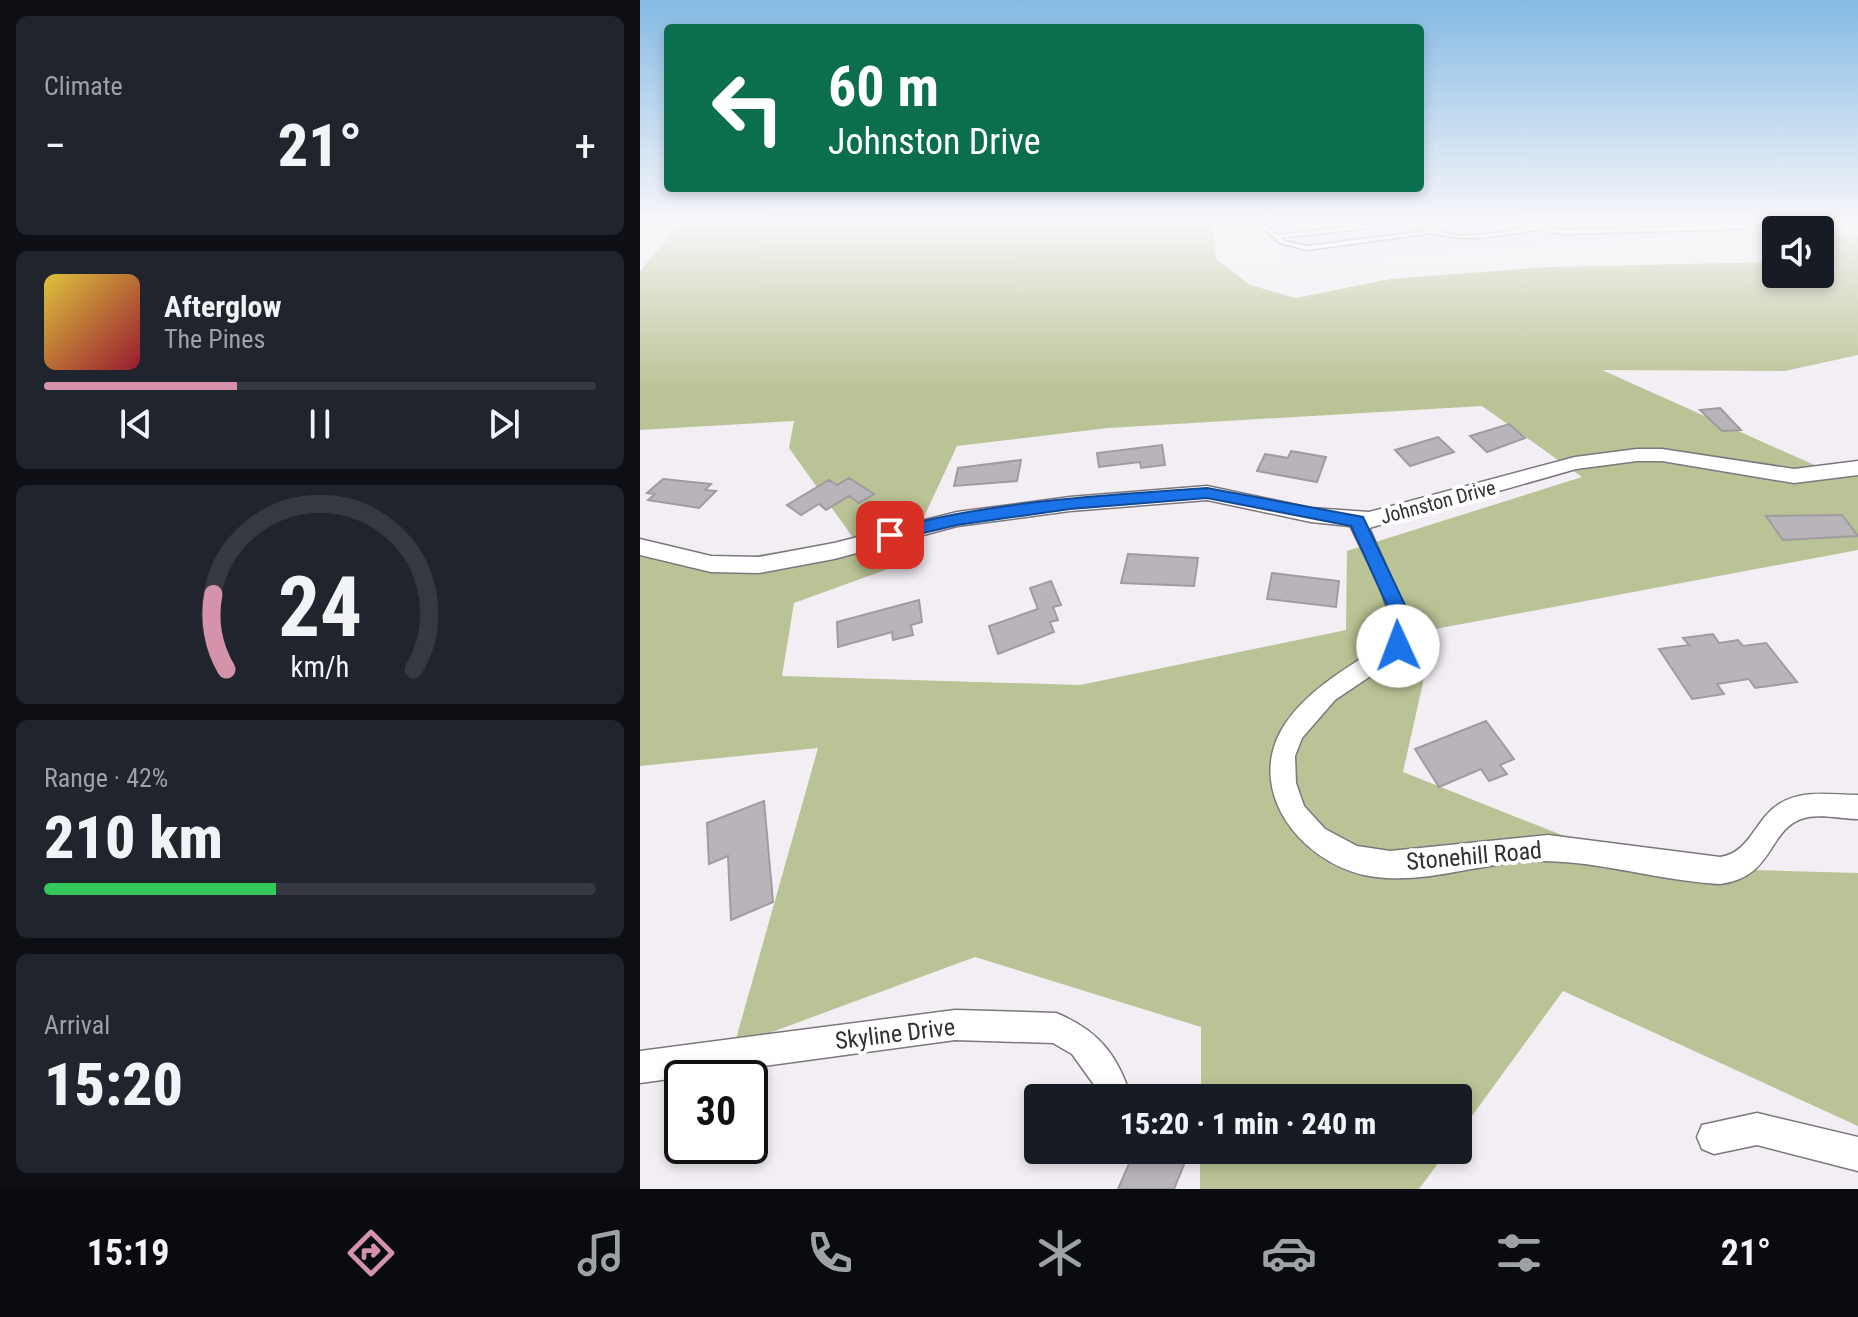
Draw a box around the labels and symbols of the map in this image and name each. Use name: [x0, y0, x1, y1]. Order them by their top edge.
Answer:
street label: Johnston Drive: [1378, 475, 1498, 529]
pin: [856, 501, 924, 569]
position arrow: [1356, 604, 1440, 688]
street label: Stonehill Road: [1405, 836, 1543, 876]
street label: Skyline Drive: [833, 1013, 957, 1055]
speed limit sign: 30: [664, 1060, 768, 1164]

